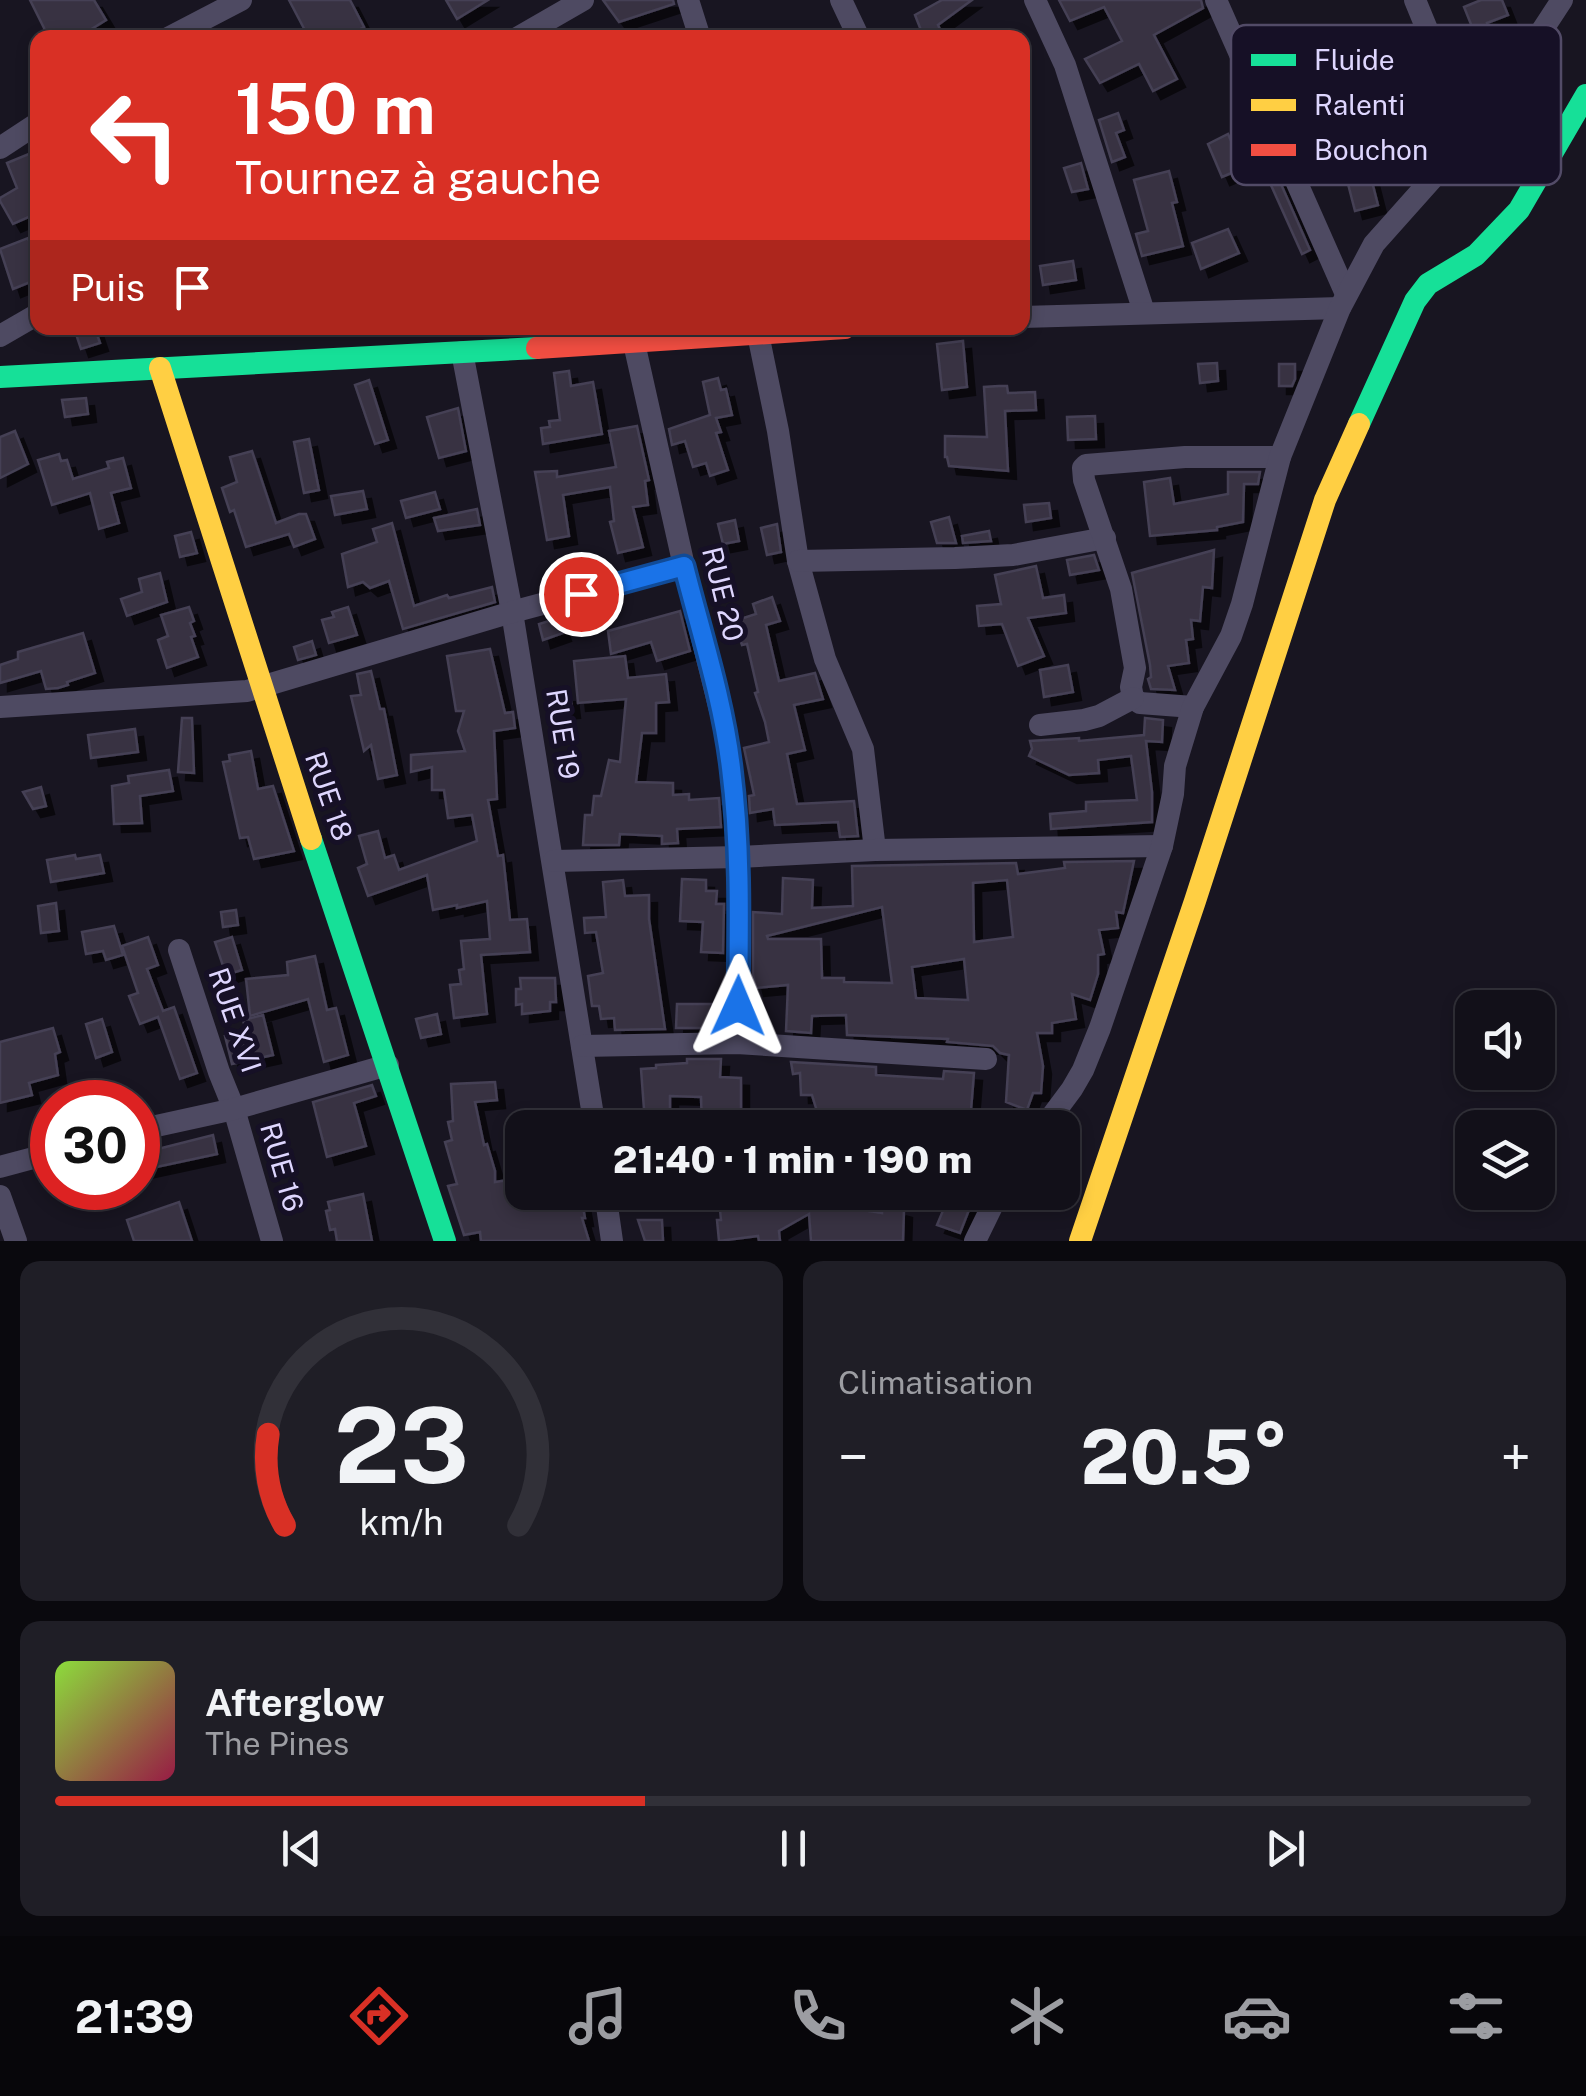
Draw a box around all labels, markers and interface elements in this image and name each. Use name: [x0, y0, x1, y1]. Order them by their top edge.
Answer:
legend: [1231, 25, 1561, 185]
text: Fluide: [1314, 43, 1395, 76]
text: 150 m: [235, 67, 436, 150]
icon: left: [70, 70, 200, 200]
text: Ralenti: [1314, 88, 1405, 121]
text: Bouchon: [1314, 133, 1428, 166]
text: Tournez à gauche: [235, 151, 601, 204]
icon: arrive: [165, 260, 220, 315]
text: Puis: [70, 265, 145, 310]
street label: RUE 20: [696, 543, 751, 644]
pin: [539, 552, 624, 637]
icon: arrive: [554, 567, 609, 622]
street label: RUE 19: [540, 686, 587, 781]
street label: RUE 18: [299, 747, 360, 845]
position arrow: [686, 954, 790, 1058]
street label: RUE XVI: [202, 963, 269, 1076]
map controls: [1455, 990, 1555, 1210]
button: sound: [1455, 990, 1555, 1090]
speed limit sign: 30: [30, 1080, 160, 1210]
button: layers: [1455, 1110, 1555, 1210]
street label: RUE 16: [254, 1119, 311, 1215]
text: 21:40 · 1 min · 190 m: [613, 1137, 972, 1182]
text: Climatisation: [838, 1364, 1033, 1401]
text: 23: [334, 1384, 469, 1506]
text: 20.5°: [1081, 1413, 1288, 1501]
text: −: [838, 1425, 869, 1489]
text: +: [1501, 1425, 1531, 1489]
text: km/h: [359, 1501, 444, 1543]
text: Afterglow: [205, 1680, 385, 1725]
text: The Pines: [205, 1725, 349, 1762]
icon: previous: [274, 1821, 329, 1876]
icon: pause: [766, 1821, 821, 1876]
icon: next: [1258, 1821, 1313, 1876]
icon: directions: [344, 1981, 414, 2051]
icon: music: [563, 1981, 633, 2051]
icon: phone: [783, 1981, 853, 2051]
icon: climate: [1002, 1981, 1072, 2051]
icon: car: [1222, 1981, 1292, 2051]
icon: filters: [1441, 1981, 1511, 2051]
text: 21:39: [75, 1990, 194, 2043]

